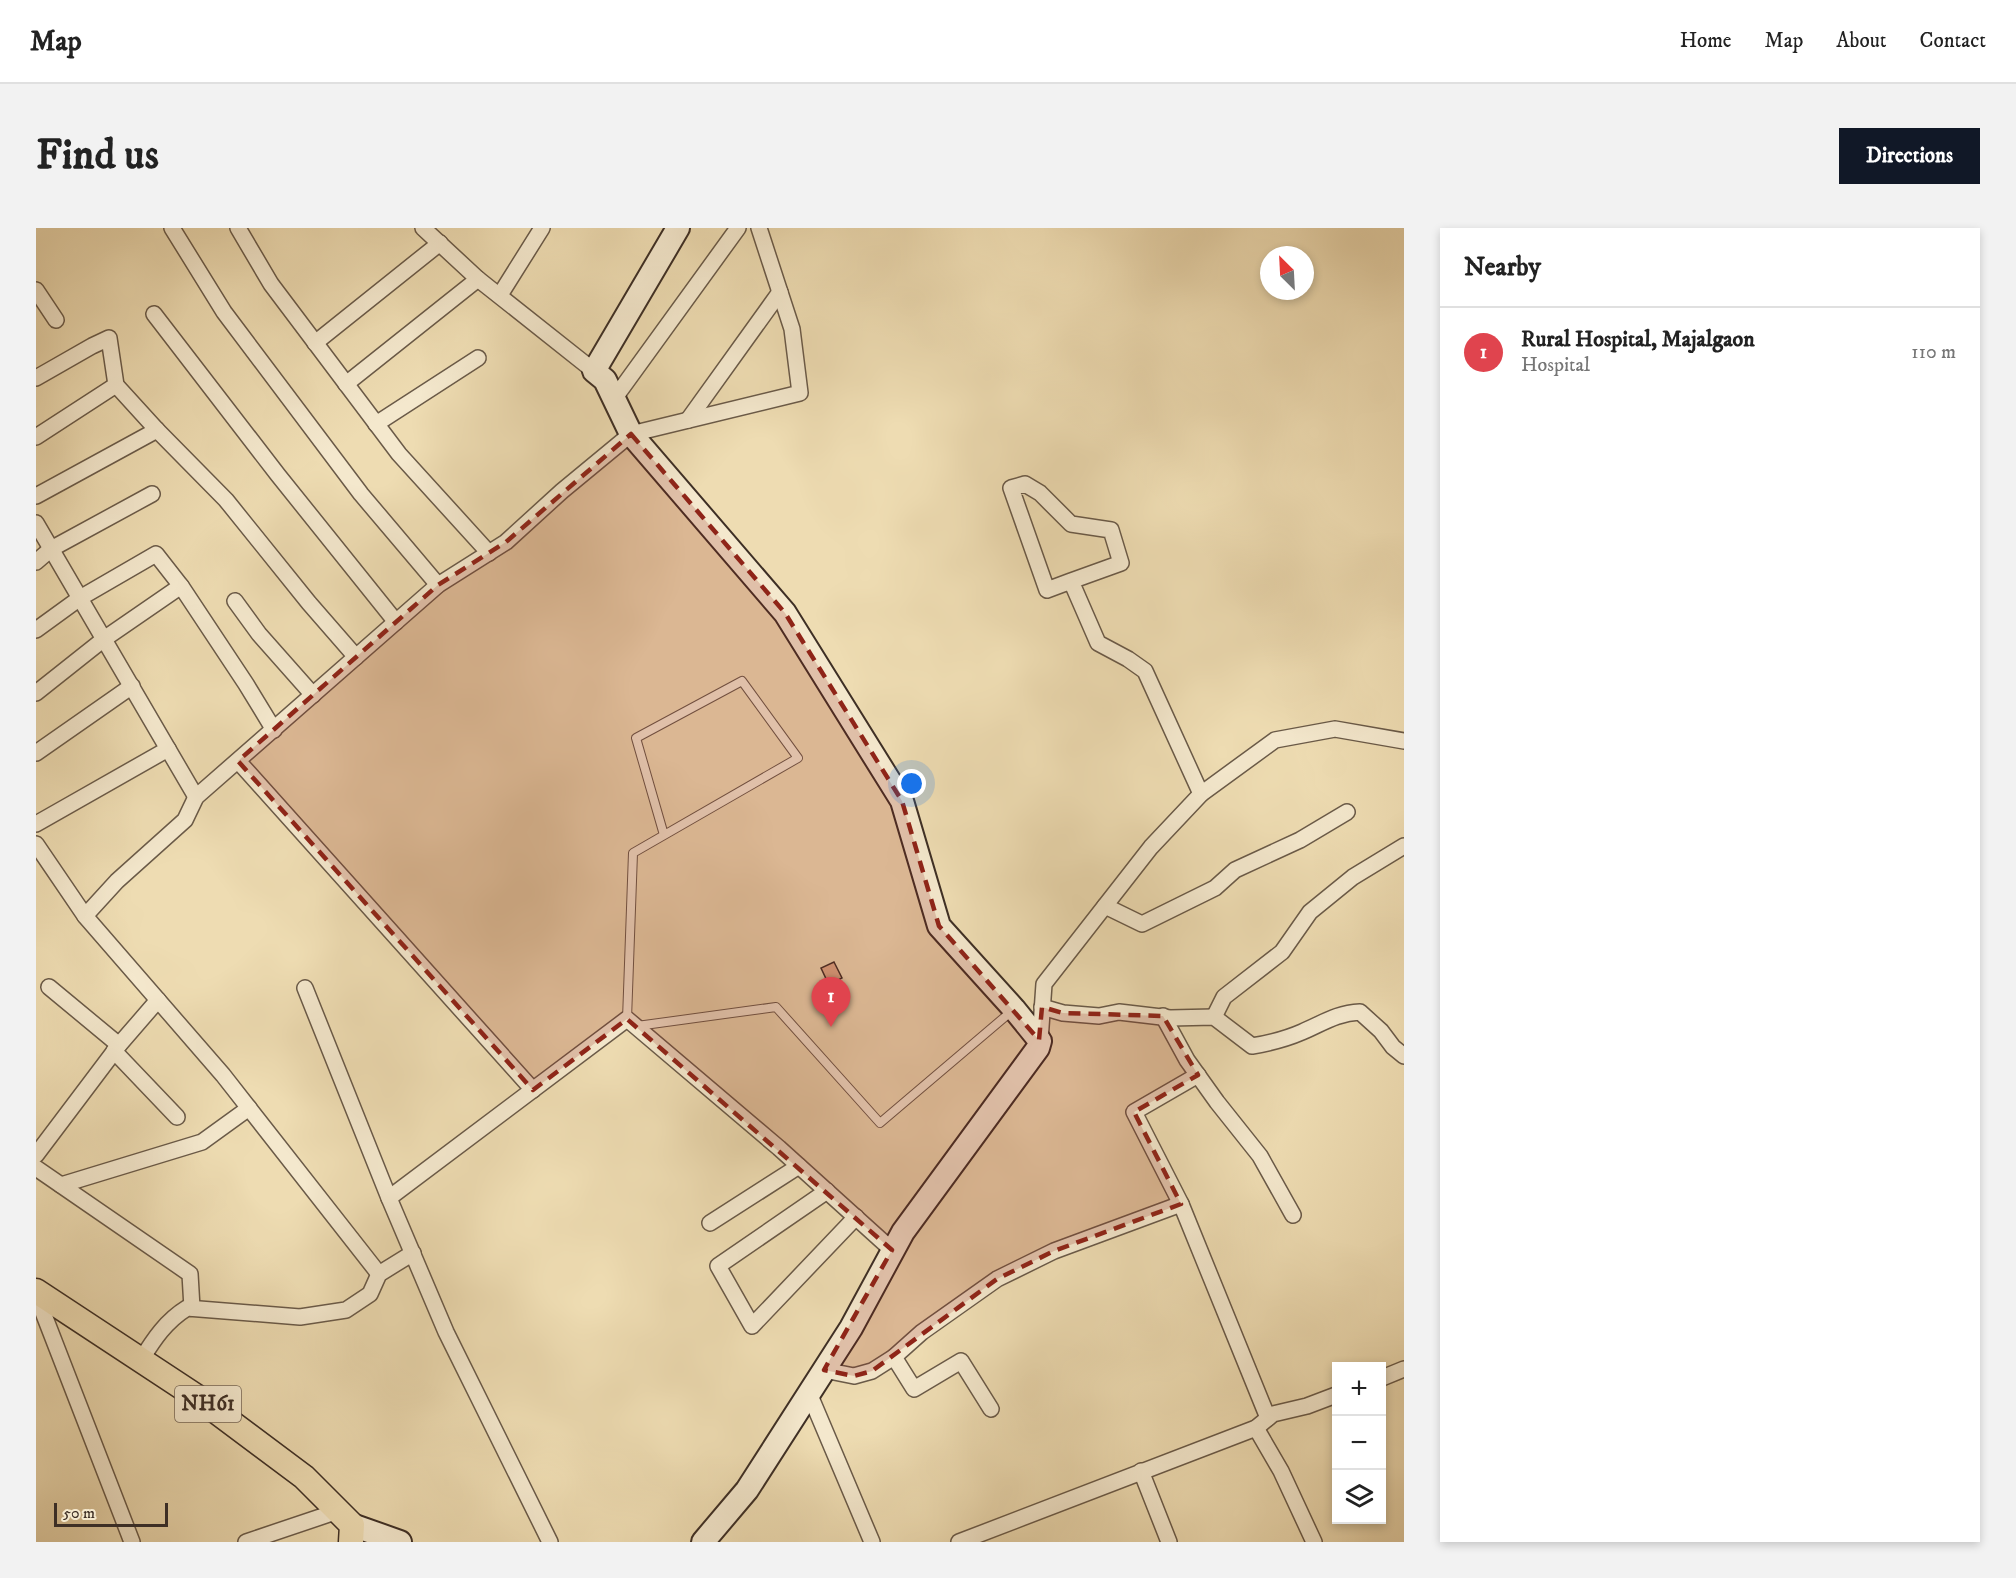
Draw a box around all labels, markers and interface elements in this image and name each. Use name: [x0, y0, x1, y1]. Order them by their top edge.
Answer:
text: Map: [30, 24, 82, 59]
text: Home: [1680, 28, 1732, 54]
text: Map: [1765, 28, 1803, 54]
text: About: [1836, 28, 1887, 54]
text: Contact: [1920, 28, 1986, 54]
button: Directions: [1839, 128, 1980, 184]
text: Find us: [36, 130, 159, 182]
north arrow: [1260, 246, 1314, 300]
text: Nearby: [1464, 251, 1541, 284]
text: Rural Hospital, Majalgaon: [1521, 326, 1755, 353]
text: 1: [1480, 340, 1487, 365]
text: 110 m: [1911, 340, 1956, 365]
text: Hospital: [1521, 353, 1590, 378]
your location: [897, 769, 926, 798]
pin: 1: [812, 978, 850, 1027]
map controls: [1332, 1362, 1386, 1524]
button: +: [1332, 1362, 1386, 1416]
road number: NH61: [175, 1386, 241, 1422]
button: −: [1332, 1416, 1386, 1470]
button: layers: [1332, 1470, 1386, 1524]
scale bar: [54, 1500, 168, 1528]
text: 50 m: [63, 1503, 95, 1523]

